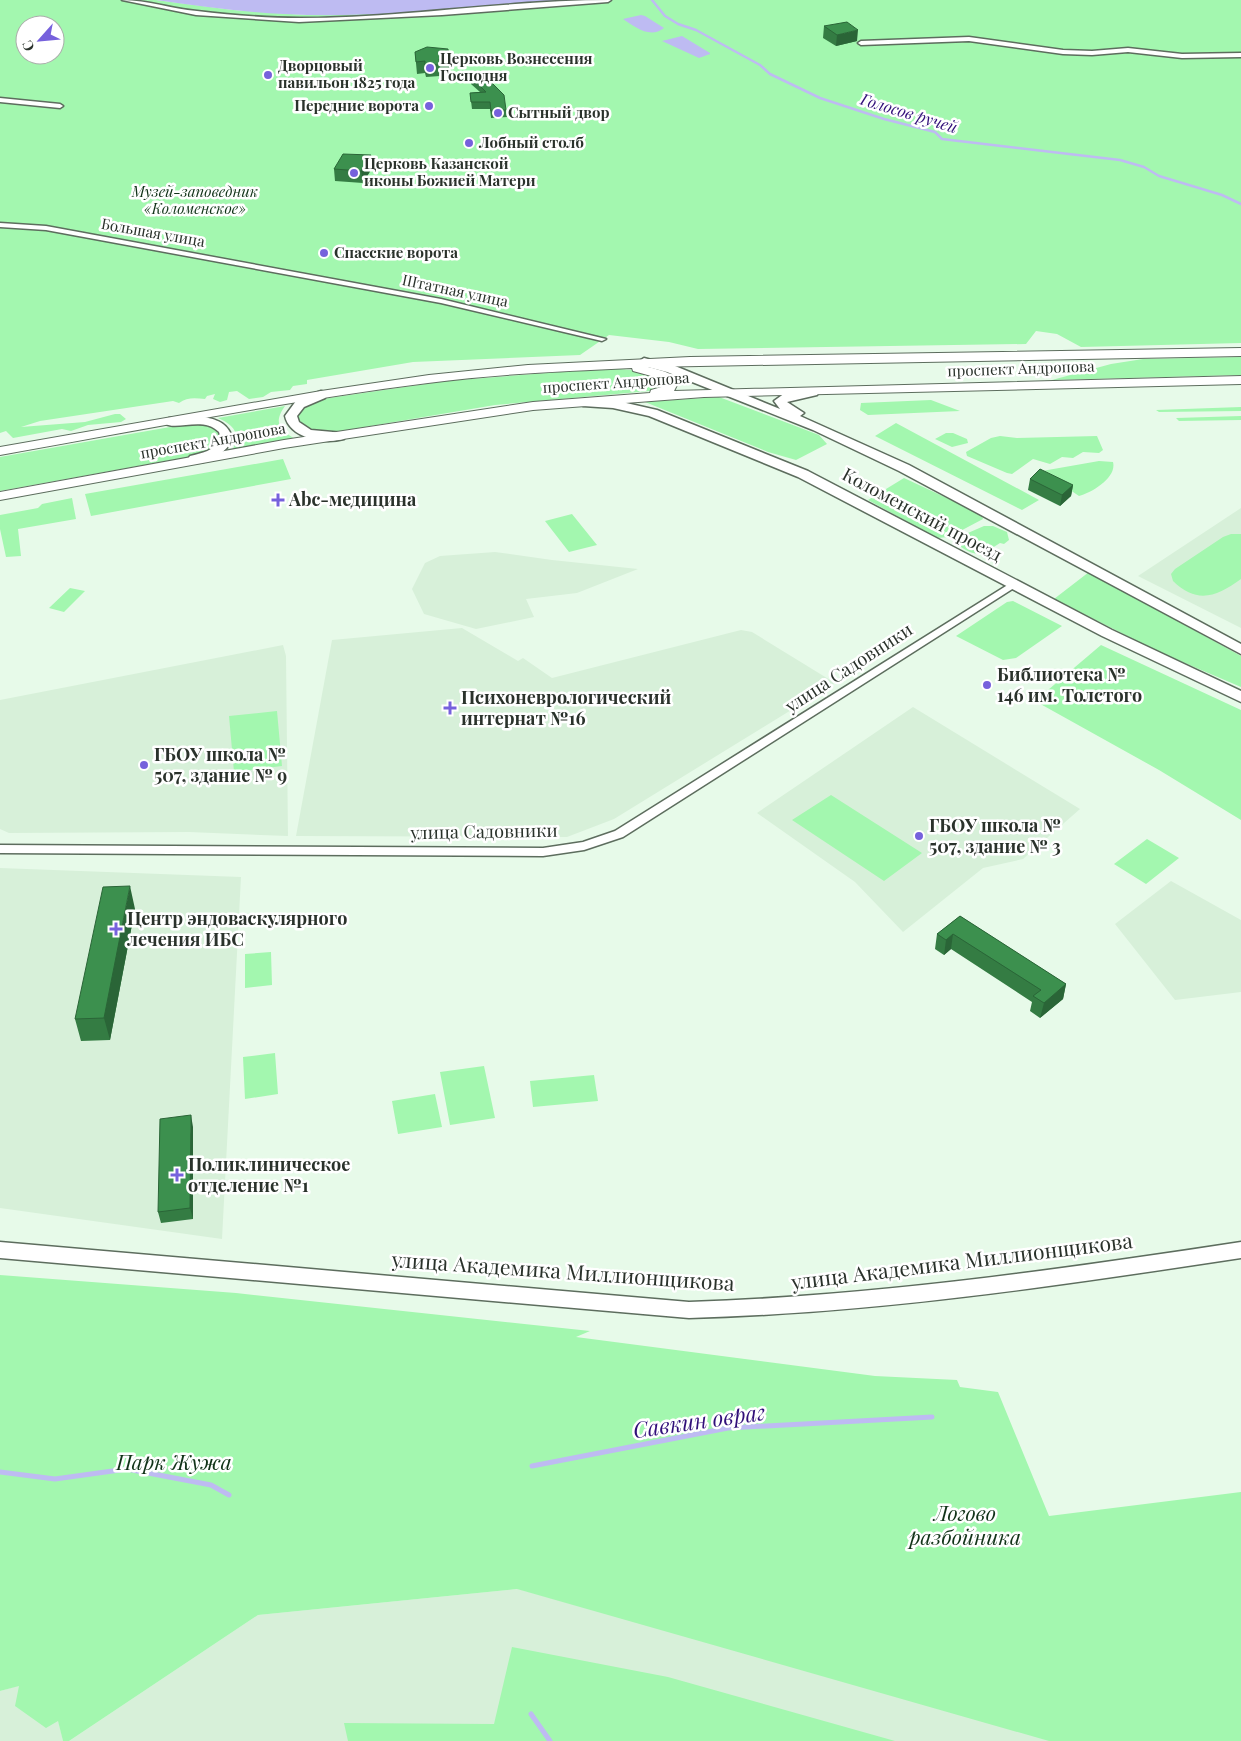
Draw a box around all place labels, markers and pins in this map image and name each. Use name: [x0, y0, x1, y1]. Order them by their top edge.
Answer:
place label: Церковь Вознесения Господня: [440, 48, 593, 85]
place label: Дворцовый павильон 1825 года: [278, 55, 416, 92]
marker: Церковь Вознесения Господня: [424, 62, 436, 74]
marker: Дворцовый павильон 1825 года: [262, 69, 274, 81]
place label: Передние ворота: [294, 95, 419, 115]
marker: Передние ворота: [423, 100, 435, 112]
place label: Сытный двор: [508, 102, 609, 122]
marker: Сытный двор: [492, 107, 504, 119]
place label: Лобный столб: [478, 132, 584, 152]
marker: Лобный столб: [463, 137, 475, 149]
place label: Церковь Казанской иконы Божией Матери: [364, 153, 536, 190]
marker: Церковь Казанской иконы Божией Матери: [348, 167, 360, 179]
place label: Спасские ворота: [334, 242, 458, 262]
marker: Спасские ворота: [318, 247, 330, 259]
place label: Abc-медицина: [288, 487, 417, 511]
marker: Abc-медицина: [271, 493, 285, 507]
place label: Библиотека № 146 им. Толстого: [997, 662, 1142, 707]
marker: Библиотека № 146 им. Толстого: [981, 679, 993, 691]
place label: Психоневрологический интернат №16: [461, 685, 671, 730]
marker: Психоневрологический интернат №16: [443, 701, 457, 715]
place label: ГБОУ школа № 507, здание № 9: [154, 742, 287, 787]
marker: ГБОУ школа № 507, здание № 9: [138, 759, 150, 771]
place label: ГБОУ школа № 507, здание № 3: [929, 813, 1061, 858]
marker: ГБОУ школа № 507, здание № 3: [913, 830, 925, 842]
place label: Центр эндоваскулярного лечения ИБС: [127, 906, 347, 951]
marker: Центр эндоваскулярного лечения ИБС: [109, 922, 123, 936]
place label: Поликлиническое отделение №1: [188, 1152, 350, 1197]
marker: Поликлиническое отделение №1: [170, 1168, 184, 1182]

